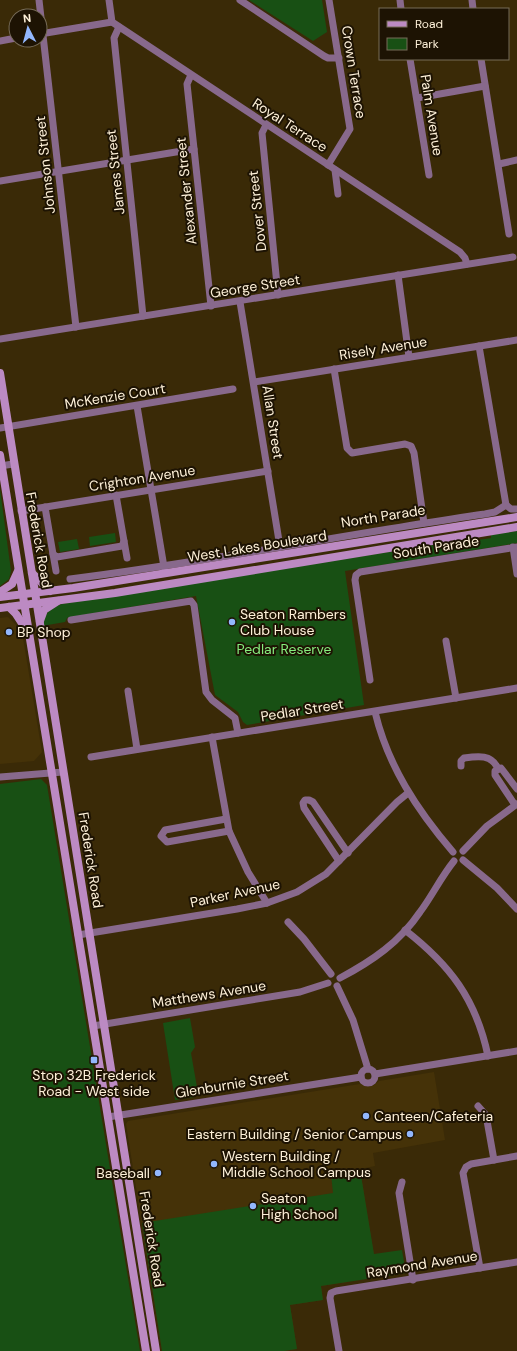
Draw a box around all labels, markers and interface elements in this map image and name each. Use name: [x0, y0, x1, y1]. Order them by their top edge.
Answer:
north arrow: [8, 8, 48, 48]
legend: [379, 8, 509, 60]
text: N: [22, 11, 32, 25]
text: Road: [415, 16, 443, 32]
street label: Crown Terrace: [338, 24, 370, 120]
text: Park: [415, 36, 439, 52]
street label: Palm Avenue: [417, 73, 447, 157]
street label: Royal Terrace: [249, 94, 331, 156]
street label: Johnson Street: [31, 115, 59, 215]
street label: James Street: [102, 129, 128, 215]
street label: Alexander Street: [171, 136, 201, 246]
street label: Dover Street: [244, 170, 270, 252]
street label: George Street: [209, 270, 301, 302]
street label: Risely Avenue: [338, 332, 428, 364]
street label: McKenzie Court: [63, 379, 167, 413]
street label: Allan Street: [258, 384, 288, 460]
street label: Crighton Avenue: [88, 461, 196, 495]
street label: Frederick Road: [22, 491, 56, 589]
street label: North Parade: [339, 500, 427, 532]
street label: West Lakes Boulevard: [186, 526, 328, 566]
street label: South Parade: [392, 531, 480, 563]
place label: Seaton Rambers Club House: [240, 605, 346, 639]
marker: Seaton Rambers Club House: [227, 617, 237, 627]
place label: BP Shop: [17, 623, 71, 641]
marker: BP Shop: [4, 627, 14, 637]
park label: Pedlar Reserve: [236, 640, 332, 658]
street label: Pedlar Street: [259, 695, 345, 725]
street label: Frederick Road: [75, 811, 107, 909]
street label: Parker Avenue: [188, 875, 282, 911]
street label: Matthews Avenue: [151, 976, 267, 1012]
marker: Stop 32B Frederick Road - West side: [89, 1055, 99, 1065]
place label: Stop 32B Frederick Road - West side: [32, 1066, 156, 1100]
street label: Glenburnie Street: [174, 1066, 290, 1102]
place label: Canteen/Cafeteria: [374, 1107, 493, 1125]
marker: Canteen/Cafeteria: [361, 1111, 371, 1121]
place label: Eastern Building / Senior Campus: [187, 1125, 402, 1143]
marker: Eastern Building / Senior Campus: [405, 1129, 415, 1139]
place label: Western Building / Middle School Campus: [222, 1147, 371, 1181]
marker: Western Building / Middle School Campus: [209, 1159, 219, 1169]
place label: Baseball: [96, 1164, 150, 1182]
marker: Baseball: [153, 1168, 163, 1178]
place label: Seaton High School: [261, 1189, 337, 1223]
street label: Frederick Road: [136, 1190, 168, 1288]
marker: Seaton High School: [248, 1201, 258, 1211]
street label: Raymond Avenue: [365, 1246, 479, 1282]

